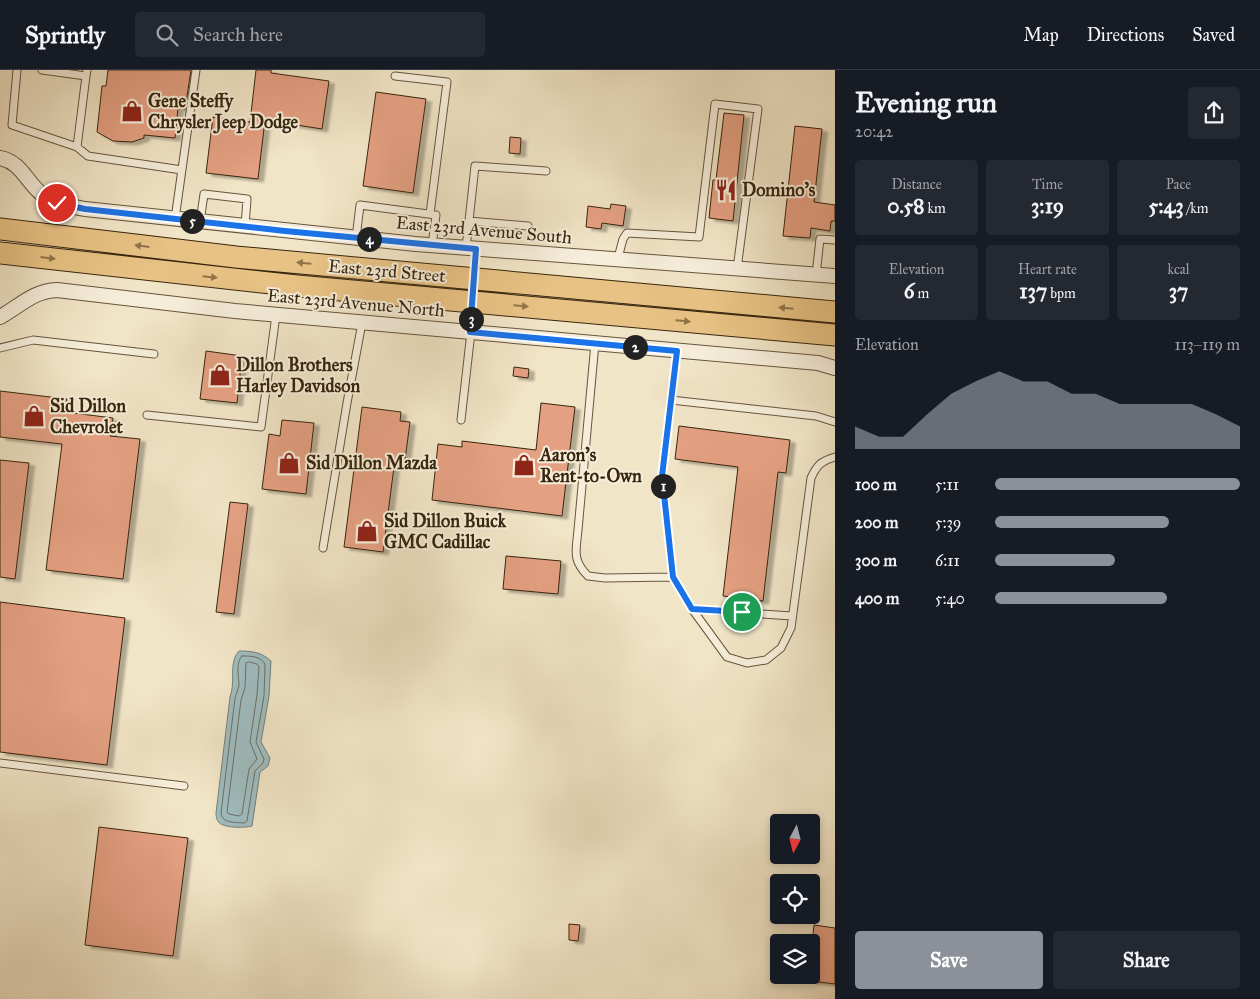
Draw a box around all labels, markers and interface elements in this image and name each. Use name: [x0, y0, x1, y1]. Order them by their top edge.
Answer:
search box: [135, 12, 485, 57]
text: Sprintly: [25, 20, 105, 50]
icon: search: [153, 21, 181, 49]
text: Search here: [193, 23, 283, 46]
text: Map: [1023, 24, 1059, 46]
text: Directions: [1087, 24, 1164, 46]
text: Saved: [1192, 24, 1235, 46]
text: Evening run: [855, 85, 997, 120]
button: share: [1188, 87, 1240, 139]
place label: Gene Steffy Chrysler Jeep Dodge: [148, 90, 299, 134]
shop icon: Gene Steffy Chrysler Jeep Dodge: [119, 98, 145, 124]
text: 20:42: [855, 122, 893, 141]
text: Distance: [891, 176, 942, 193]
text: Time: [1032, 176, 1063, 193]
text: Pace: [1166, 176, 1191, 193]
restaurant icon: Domino's: [713, 177, 739, 203]
place label: Domino's: [742, 179, 816, 201]
pin: [36, 182, 78, 224]
icon: check: [43, 189, 71, 217]
text: 0.58: [887, 193, 924, 219]
text: 3:19: [1031, 193, 1064, 219]
text: 5:43: [1148, 193, 1184, 219]
text: km: [924, 200, 946, 217]
text: /km: [1184, 200, 1209, 217]
pin: 5: [180, 208, 204, 234]
street label: East 23rd Avenue South: [395, 211, 573, 249]
text: 5: [189, 213, 196, 230]
pin: 4: [356, 226, 382, 252]
text: 4: [366, 231, 373, 248]
one-way arrow: [134, 242, 150, 250]
one-way arrow: [41, 254, 57, 262]
street label: East 23rd Street: [327, 255, 447, 287]
one-way arrow: [295, 259, 311, 267]
text: Elevation: [889, 261, 944, 278]
text: Heart rate: [1018, 261, 1077, 278]
text: kcal: [1167, 261, 1190, 278]
one-way arrow: [202, 273, 218, 281]
text: 6: [904, 278, 915, 304]
text: 137: [1019, 278, 1047, 304]
text: 37: [1169, 278, 1188, 304]
street label: East 23rd Avenue North: [266, 284, 446, 322]
text: m: [915, 285, 929, 302]
text: bpm: [1047, 285, 1076, 302]
one-way arrow: [513, 302, 529, 310]
one-way arrow: [778, 303, 794, 311]
pin: 3: [458, 306, 484, 332]
text: 3: [469, 311, 474, 328]
one-way arrow: [675, 317, 691, 325]
pin: 2: [622, 334, 648, 360]
text: Elevation: [855, 335, 919, 354]
text: 113–119 m: [1175, 335, 1240, 354]
text: 2: [632, 339, 639, 356]
place label: Dillon Brothers Harley Davidson: [236, 354, 360, 398]
shop icon: Dillon Brothers Harley Davidson: [207, 362, 233, 388]
place label: Sid Dillon Chevrolet: [50, 395, 126, 438]
shop icon: Sid Dillon Chevrolet: [21, 403, 47, 429]
place label: Aaron's Rent-to-Own: [539, 444, 642, 487]
shop icon: Sid Dillon Mazda: [276, 450, 302, 476]
place label: Sid Dillon Mazda: [306, 452, 437, 474]
shop icon: Aaron's Rent-to-Own: [511, 452, 537, 478]
pin: 1: [650, 474, 676, 498]
text: 100 m: [855, 475, 897, 494]
text: 5:11: [935, 475, 959, 494]
text: 1: [661, 478, 666, 495]
place label: Sid Dillon Buick GMC Cadillac: [384, 510, 507, 553]
text: 200 m: [855, 513, 898, 532]
text: 5:39: [935, 513, 961, 532]
shop icon: Sid Dillon Buick GMC Cadillac: [354, 518, 380, 544]
text: 300 m: [855, 551, 897, 570]
text: 6:11: [935, 551, 960, 570]
text: 400 m: [855, 589, 899, 608]
text: 5:40: [935, 589, 965, 608]
pin: [721, 591, 763, 633]
icon: arrive: [728, 598, 756, 626]
north arrow: [770, 814, 820, 864]
map controls: [770, 814, 820, 984]
button: locate: [770, 874, 820, 924]
button: Save: [855, 931, 1043, 989]
button: Share: [1053, 931, 1240, 989]
button: layers: [770, 934, 820, 984]

